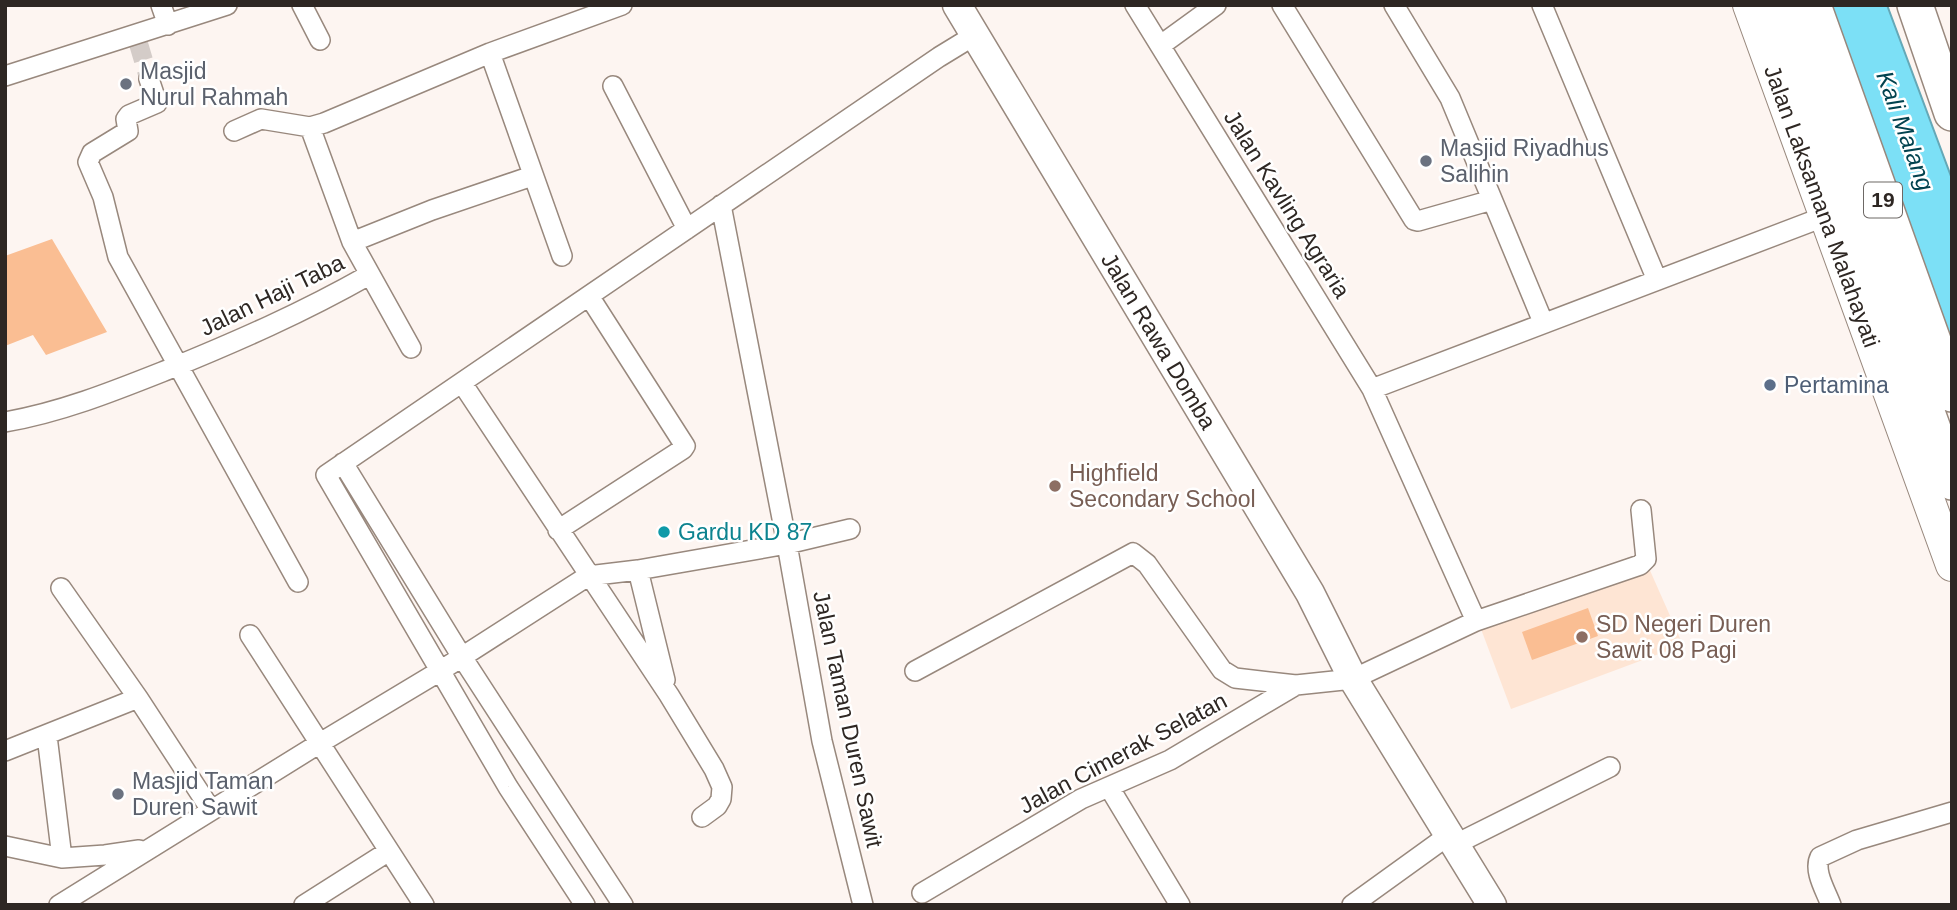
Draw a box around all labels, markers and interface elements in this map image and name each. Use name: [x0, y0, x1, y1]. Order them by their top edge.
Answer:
place label: Masjid Nurul Rahmah: [140, 58, 288, 110]
street label: Jalan Laksamana Malahayati: [1759, 62, 1885, 351]
water label: Kali Malang: [1871, 67, 1940, 195]
marker: Masjid Nurul Rahmah: [118, 76, 134, 92]
street label: Jalan Kavling Agraria: [1219, 105, 1355, 303]
place label: Masjid Riyadhus Salihin: [1440, 135, 1609, 187]
marker: Masjid Riyadhus Salihin: [1418, 153, 1434, 169]
road number: 19: [1864, 182, 1902, 218]
street label: Jalan Rawa Domba: [1096, 248, 1222, 434]
street label: Jalan Haji Taba: [196, 249, 348, 341]
place label: Pertamina: [1784, 372, 1889, 398]
marker: Pertamina: [1762, 377, 1778, 393]
place label: Highfield Secondary School: [1069, 460, 1256, 512]
marker: Highfield Secondary School: [1047, 478, 1063, 494]
place label: Gardu KD 87: [678, 519, 812, 545]
marker: Gardu KD 87: [656, 524, 672, 540]
street label: Jalan Taman Duren Sawit: [808, 588, 888, 850]
place label: SD Negeri Duren Sawit 08 Pagi: [1596, 611, 1771, 663]
marker: SD Negeri Duren Sawit 08 Pagi: [1574, 629, 1590, 645]
street label: Jalan Cimerak Selatan: [1015, 687, 1231, 819]
place label: Masjid Taman Duren Sawit: [132, 768, 273, 820]
marker: Masjid Taman Duren Sawit: [110, 786, 126, 802]

